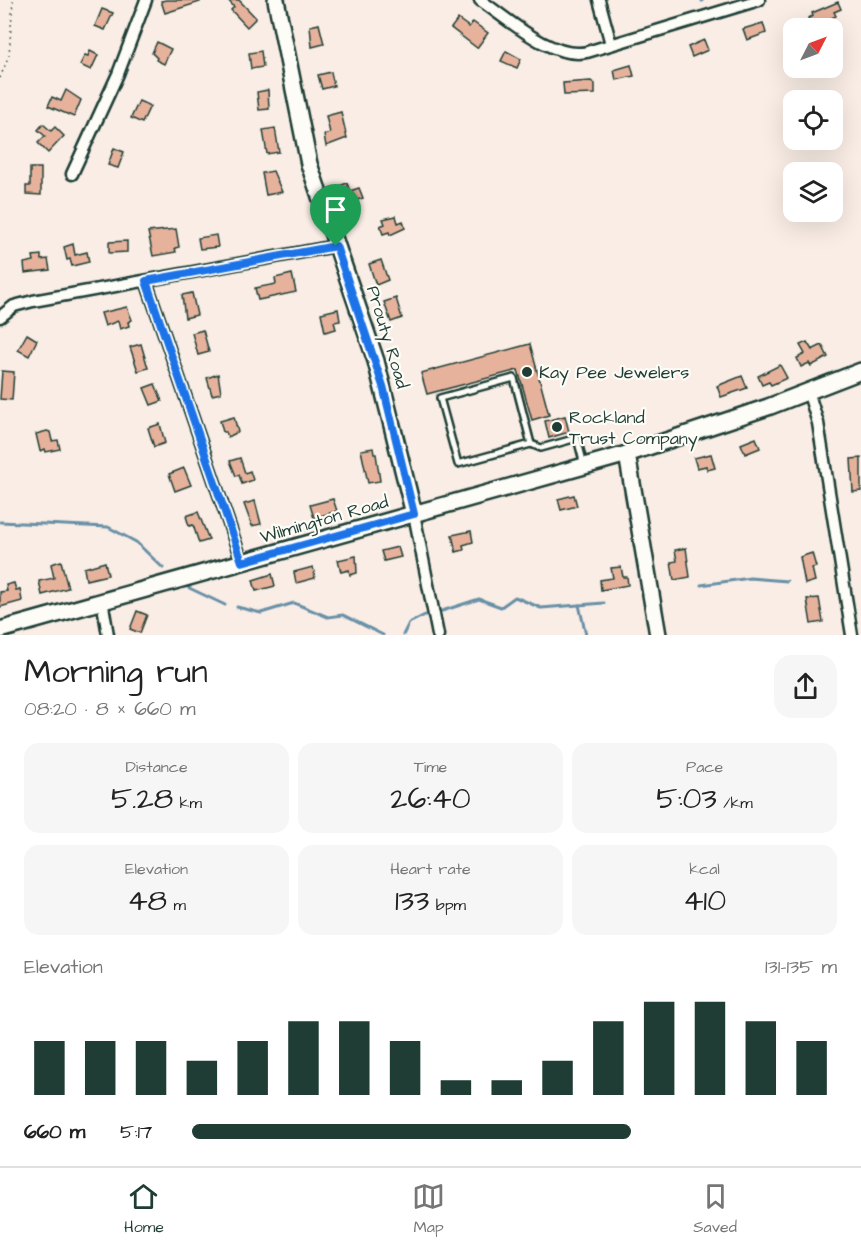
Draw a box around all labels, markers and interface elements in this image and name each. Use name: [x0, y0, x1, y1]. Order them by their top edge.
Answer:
north arrow: [783, 18, 843, 78]
map controls: [783, 18, 843, 222]
button: locate: [783, 90, 843, 150]
button: layers: [783, 162, 843, 222]
pin: [310, 184, 361, 246]
icon: arrive: [319, 193, 352, 226]
street label: Prouty Road: [359, 283, 415, 392]
place label: Kay Pee Jewelers: [539, 360, 689, 386]
marker: Kay Pee Jewelers: [520, 365, 534, 379]
place label: Rockland Trust Company: [569, 405, 698, 452]
marker: Rockland Trust Company: [550, 420, 564, 434]
street label: Wilmington Road: [257, 489, 392, 551]
text: Morning run: [24, 649, 208, 695]
button: share: [774, 655, 837, 718]
text: 08:20 · 8 × 660 m: [24, 695, 195, 723]
text: Distance: [125, 756, 188, 778]
text: Time: [414, 756, 447, 778]
text: Pace: [686, 756, 723, 778]
text: 5.28: [111, 778, 173, 820]
text: 26:40: [390, 778, 471, 820]
text: 5:03: [656, 778, 717, 820]
text: km: [173, 792, 202, 814]
text: /km: [717, 792, 753, 814]
text: Elevation: [125, 858, 188, 880]
text: Heart rate: [390, 858, 471, 880]
text: kcal: [689, 858, 720, 880]
text: 48: [127, 880, 167, 922]
text: 133: [395, 880, 429, 922]
text: 410: [683, 880, 726, 922]
text: m: [167, 894, 186, 916]
text: bpm: [429, 894, 466, 916]
text: Elevation: [24, 953, 103, 981]
text: 131–135 m: [765, 953, 837, 981]
text: 660 m: [24, 1118, 85, 1146]
text: 5:17: [120, 1118, 152, 1146]
tab: Home: [124, 1180, 164, 1238]
tab: Map: [412, 1180, 445, 1238]
tab: Saved: [693, 1180, 737, 1238]

